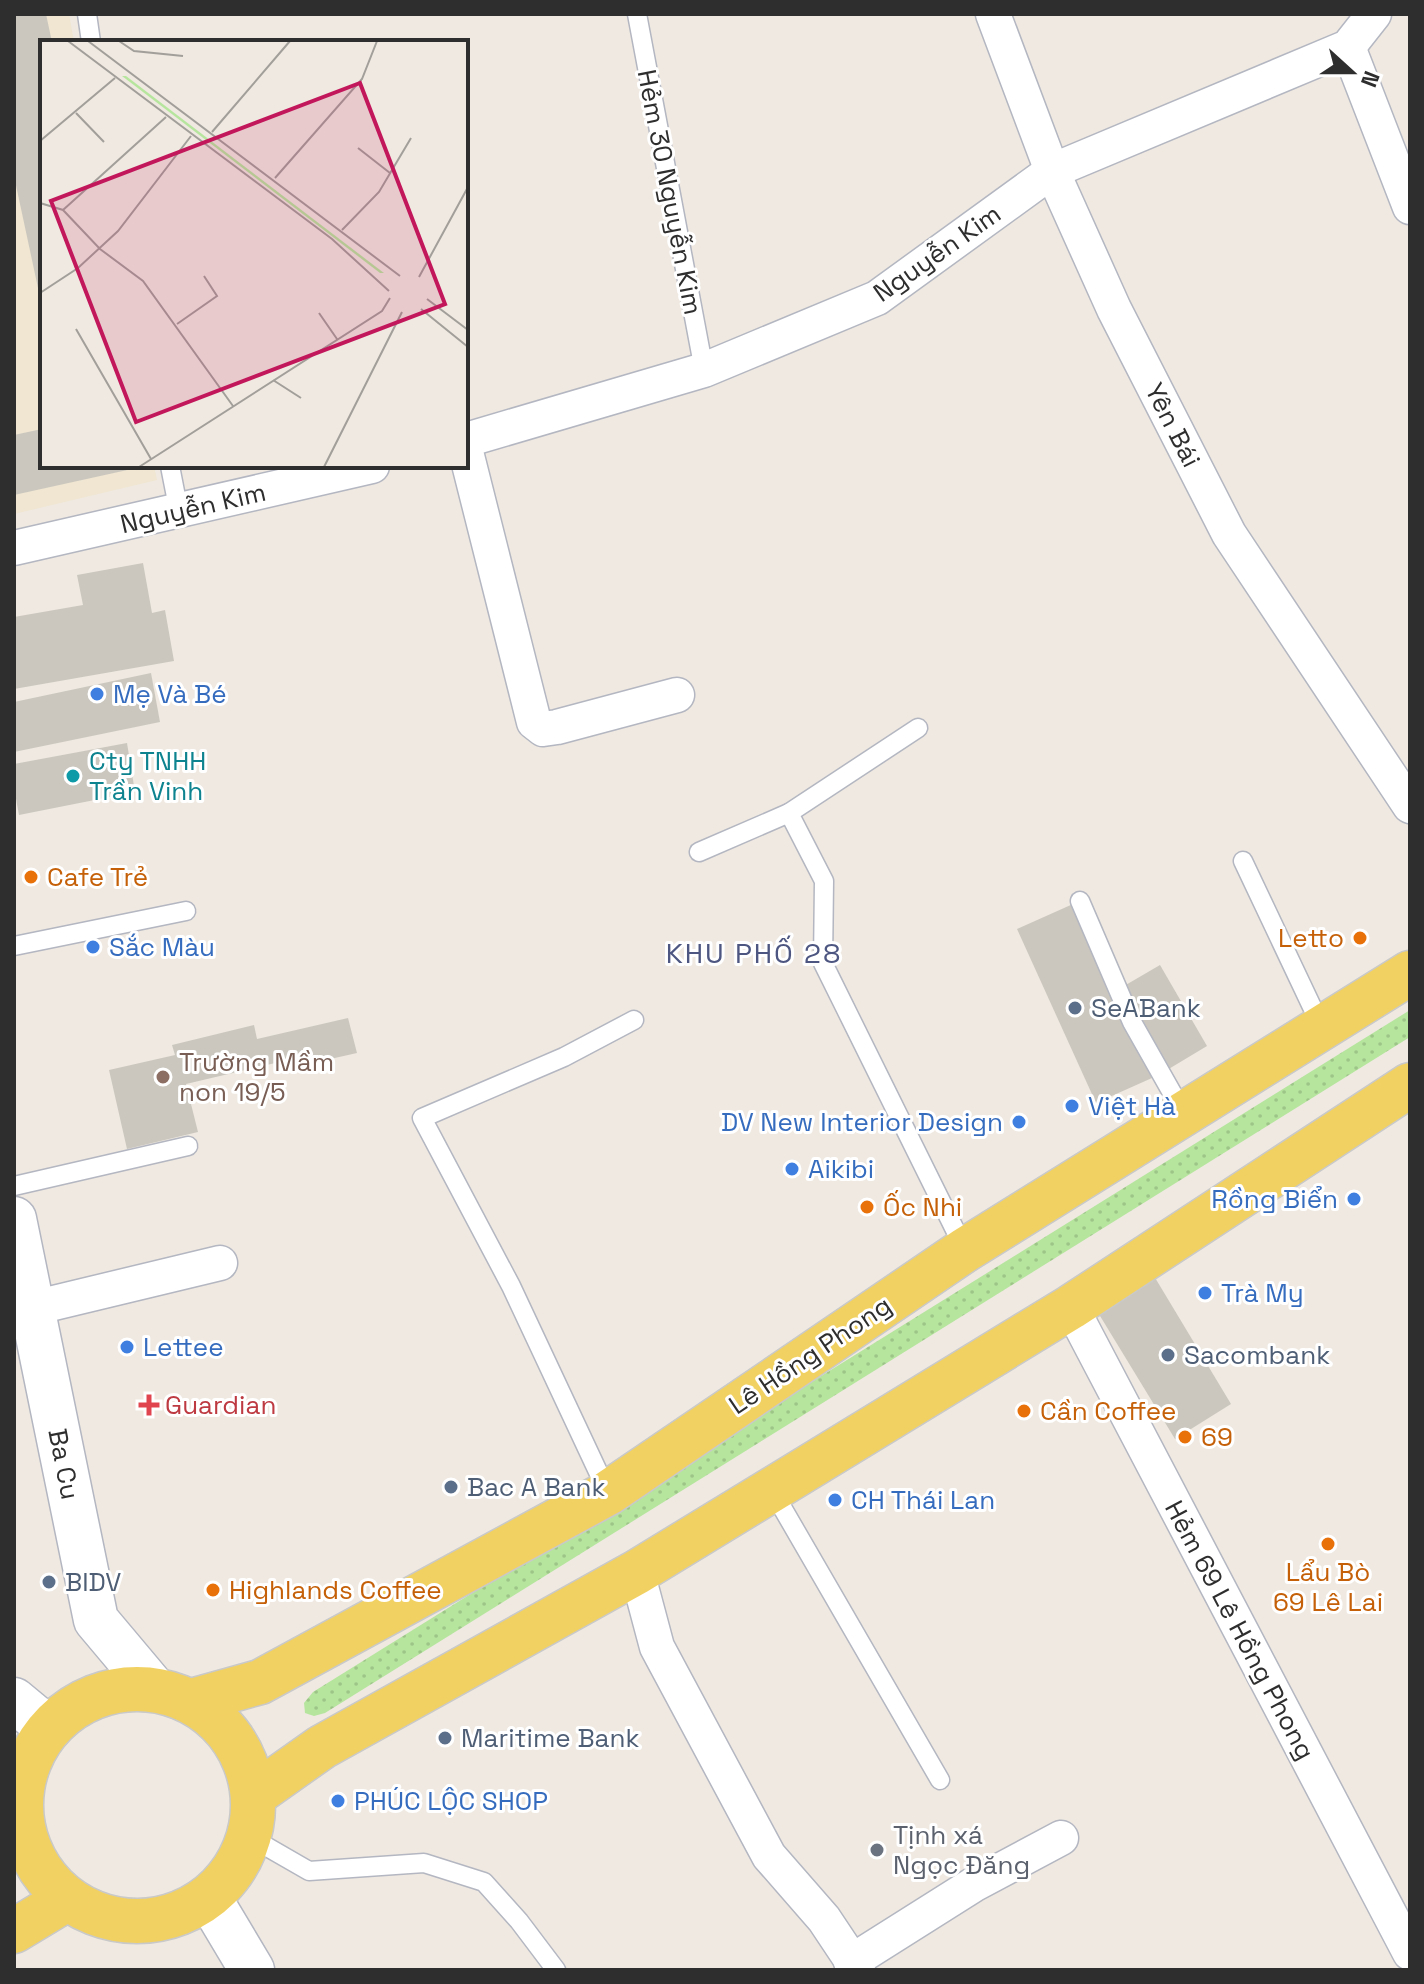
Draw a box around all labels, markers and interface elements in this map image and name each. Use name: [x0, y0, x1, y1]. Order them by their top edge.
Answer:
north arrow: [1312, 32, 1392, 112]
inset map: [40, 40, 468, 468]
street label: Hẻm 30 Nguyễn Kim: [630, 67, 710, 317]
text: N: [1355, 67, 1386, 91]
street label: Nguyễn Kim: [866, 197, 1008, 309]
street label: Yên Bái: [1137, 377, 1209, 473]
street label: Nguyễn Kim: [117, 475, 269, 541]
place label: Mẹ Và Bé: [113, 677, 227, 711]
marker: Mẹ Và Bé: [88, 685, 106, 703]
place label: Cty TNHH Trần Vinh: [89, 744, 206, 808]
marker: Cty TNHH Trần Vinh: [64, 767, 82, 785]
place label: Cafe Trẻ: [47, 860, 148, 894]
marker: Cafe Trẻ: [22, 868, 40, 886]
place label: Letto: [1278, 921, 1344, 955]
marker: Letto: [1351, 929, 1369, 947]
place label: Sắc Màu: [109, 930, 215, 964]
district label: KHU PHỐ 28: [666, 935, 842, 971]
marker: Sắc Màu: [84, 938, 102, 956]
place label: SeABank: [1091, 991, 1201, 1025]
marker: SeABank: [1066, 999, 1084, 1017]
place label: Trường Mầm non 19/5: [179, 1045, 334, 1109]
marker: Trường Mầm non 19/5: [154, 1068, 172, 1086]
place label: Việt Hà: [1088, 1089, 1176, 1123]
marker: Việt Hà: [1063, 1097, 1081, 1115]
place label: DV New Interior Design: [721, 1105, 1003, 1139]
marker: DV New Interior Design: [1010, 1113, 1028, 1131]
place label: Aikibi: [808, 1152, 874, 1186]
marker: Aikibi: [783, 1160, 801, 1178]
place label: Rồng Biển: [1211, 1182, 1338, 1216]
place label: Ốc Nhi: [883, 1190, 962, 1224]
marker: Rồng Biển: [1345, 1190, 1363, 1208]
marker: Ốc Nhi: [858, 1198, 876, 1216]
place label: Trà My: [1221, 1276, 1304, 1310]
marker: Trà My: [1196, 1284, 1214, 1302]
street label: Lê Hồng Phong: [722, 1288, 898, 1422]
place label: Lettee: [143, 1330, 224, 1364]
marker: Lettee: [118, 1338, 136, 1356]
place label: Sacombank: [1184, 1338, 1330, 1372]
marker: Sacombank: [1159, 1346, 1177, 1364]
place label: Guardian: [165, 1388, 276, 1422]
place label: Cần Coffee: [1040, 1394, 1177, 1428]
marker: Guardian: [140, 1396, 158, 1414]
marker: Cần Coffee: [1015, 1402, 1033, 1420]
place label: 69: [1201, 1420, 1233, 1454]
street label: Ba Cu: [40, 1426, 88, 1502]
marker: 69: [1176, 1428, 1194, 1446]
place label: Bac A Bank: [467, 1470, 605, 1504]
marker: Bac A Bank: [442, 1478, 460, 1496]
place label: CH Thái Lan: [851, 1483, 995, 1517]
marker: CH Thái Lan: [826, 1491, 844, 1509]
street label: Hẻm 69 Lê Hồng Phong: [1157, 1494, 1323, 1766]
marker: Lẩu Bò 69 Lê Lai: [1319, 1535, 1337, 1553]
place label: Lẩu Bò 69 Lê Lai: [1273, 1555, 1383, 1619]
place label: BIDV: [65, 1565, 121, 1599]
marker: BIDV: [40, 1573, 58, 1591]
place label: Highlands Coffee: [229, 1573, 442, 1607]
marker: Highlands Coffee: [204, 1581, 222, 1599]
place label: Maritime Bank: [461, 1721, 639, 1755]
marker: Maritime Bank: [436, 1729, 454, 1747]
place label: PHÚC LỘC SHOP: [354, 1784, 548, 1818]
marker: PHÚC LỘC SHOP: [329, 1792, 347, 1810]
place label: Tịnh xá Ngọc Đăng: [893, 1818, 1030, 1882]
marker: Tịnh xá Ngọc Đăng: [868, 1841, 886, 1859]

